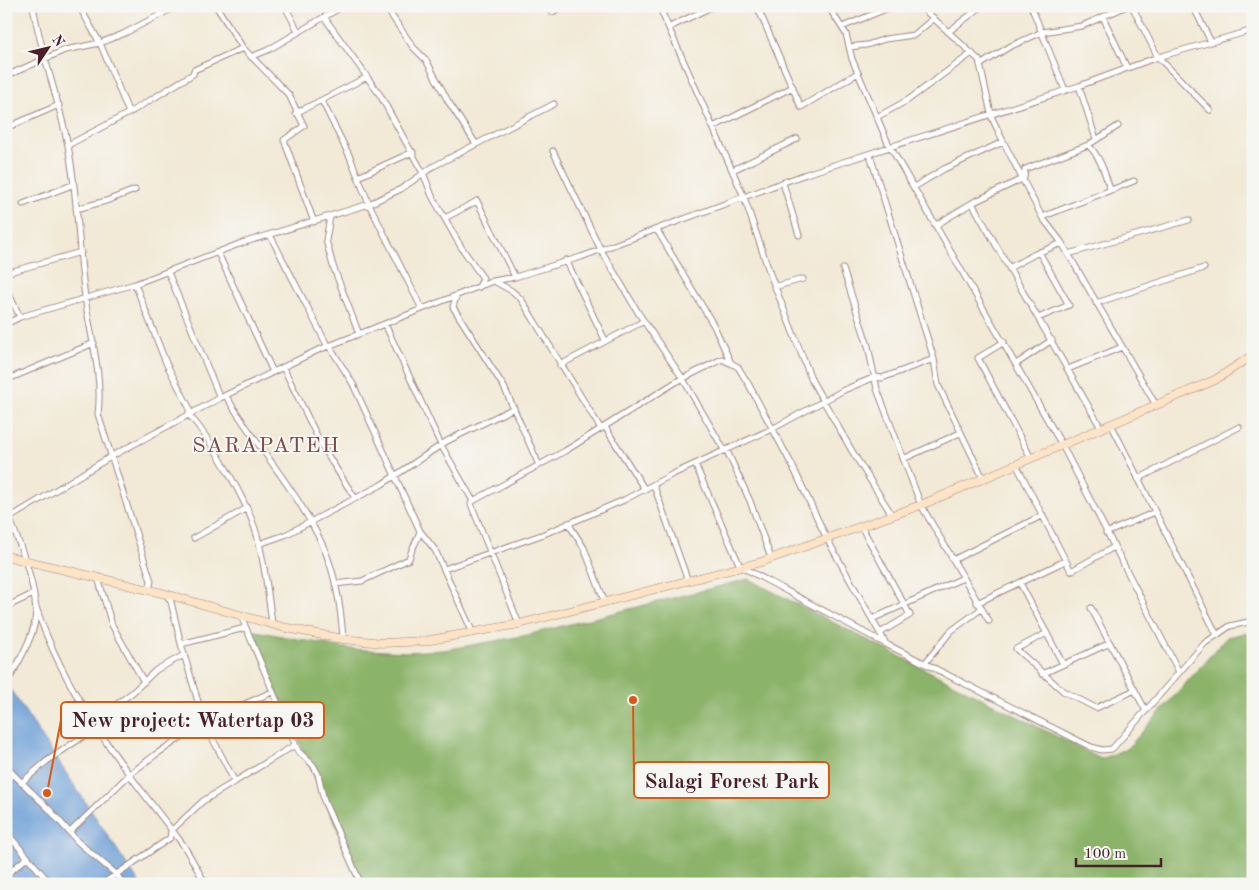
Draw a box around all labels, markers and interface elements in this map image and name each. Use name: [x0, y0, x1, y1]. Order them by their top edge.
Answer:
north arrow: [22, 22, 72, 72]
text: N: [49, 33, 67, 50]
district label: SARAPATEH: [192, 435, 340, 457]
callout: New project: Watertap 03: [61, 702, 324, 738]
text: New project: Watertap 03: [71, 711, 315, 732]
callout: Salagi Forest Park: [634, 762, 829, 798]
text: Salagi Forest Park: [644, 772, 820, 793]
scale bar: [1076, 835, 1162, 867]
text: 100 m: [1084, 847, 1126, 862]

